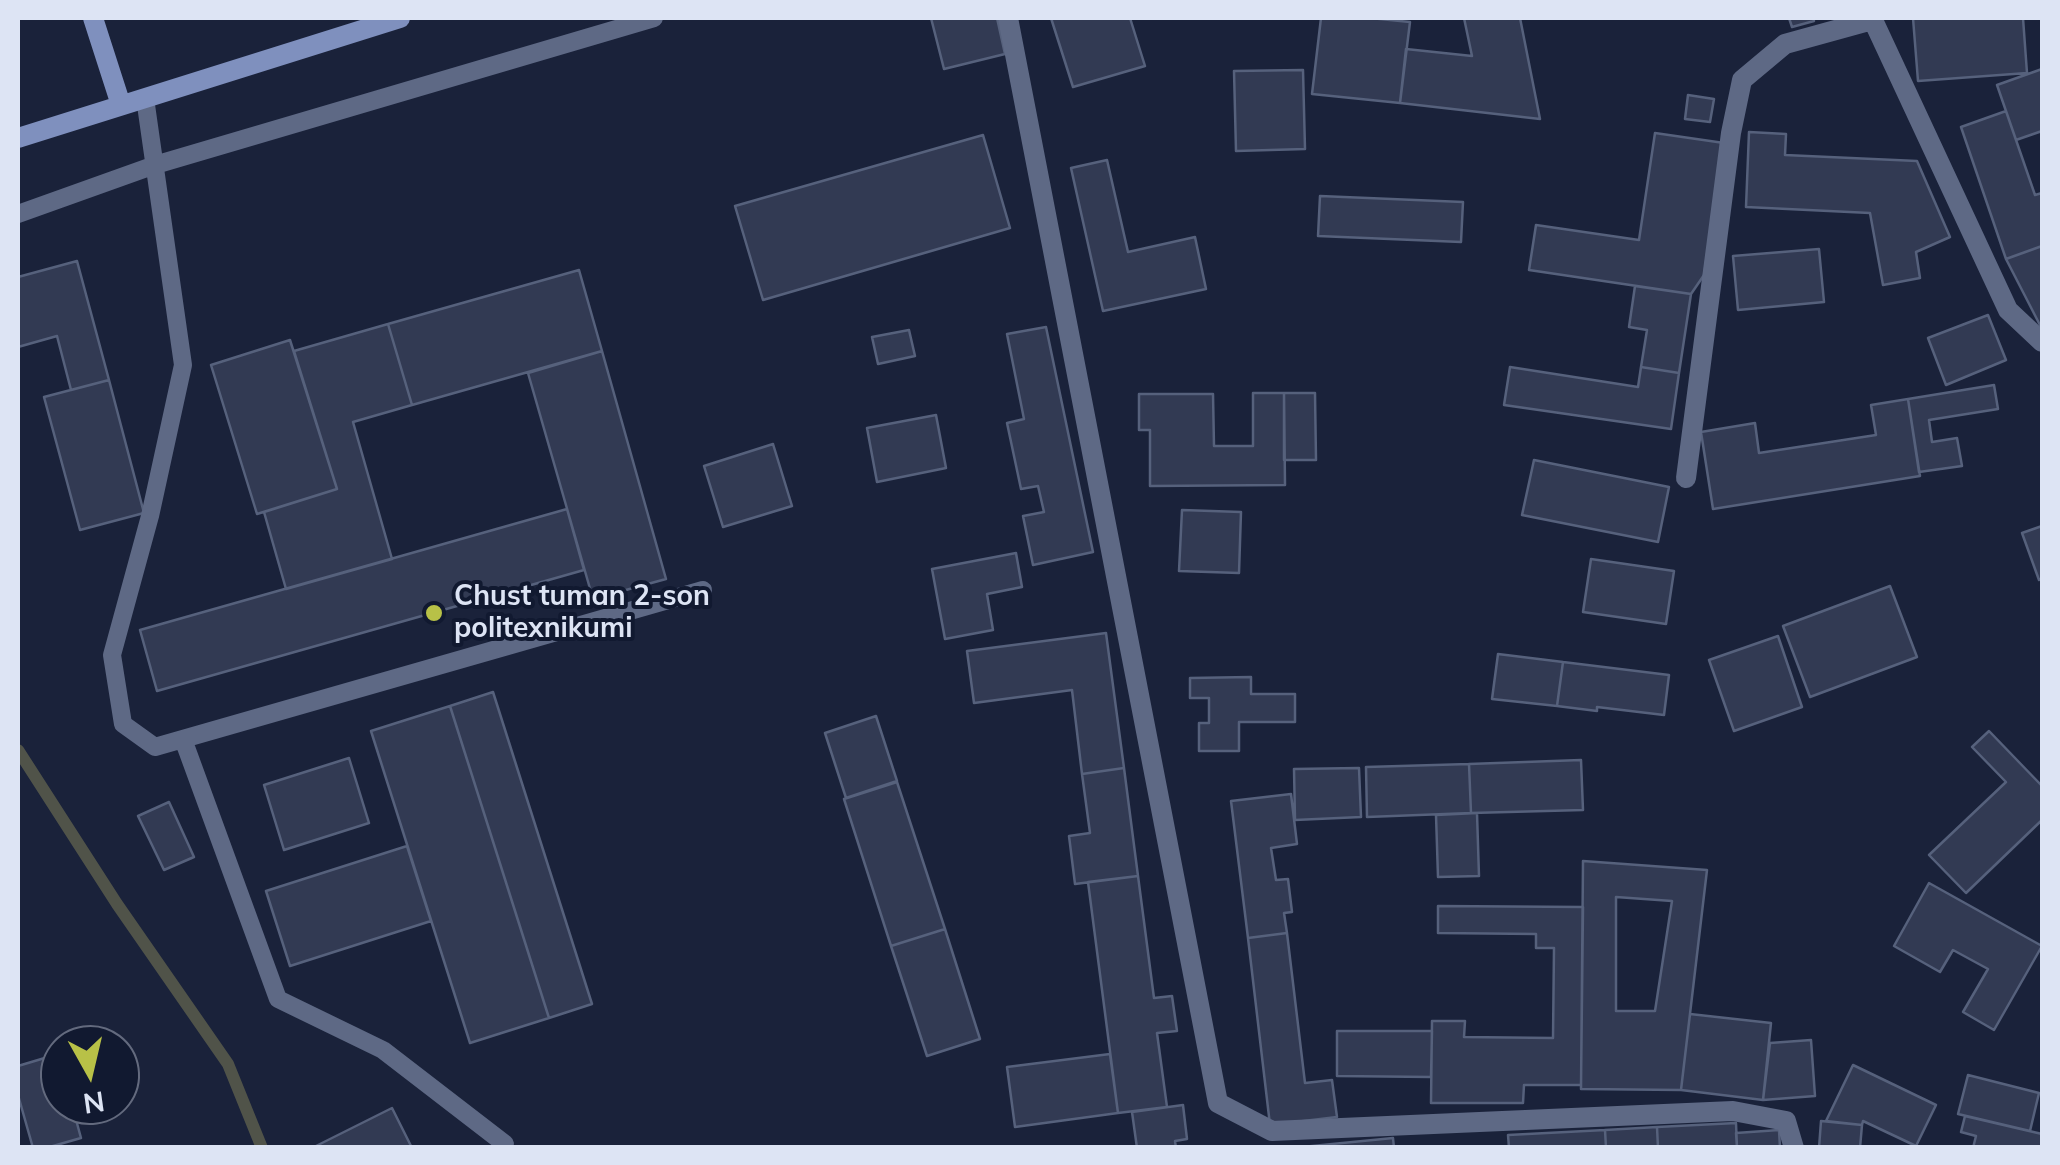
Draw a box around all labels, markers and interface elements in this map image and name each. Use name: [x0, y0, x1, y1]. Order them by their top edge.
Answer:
place label: Chust tuman 2-son politexnikumi: [454, 580, 710, 646]
marker: Chust tuman 2-son politexnikumi: [423, 602, 445, 624]
north arrow: [40, 1025, 140, 1125]
text: N: [81, 1084, 107, 1122]

